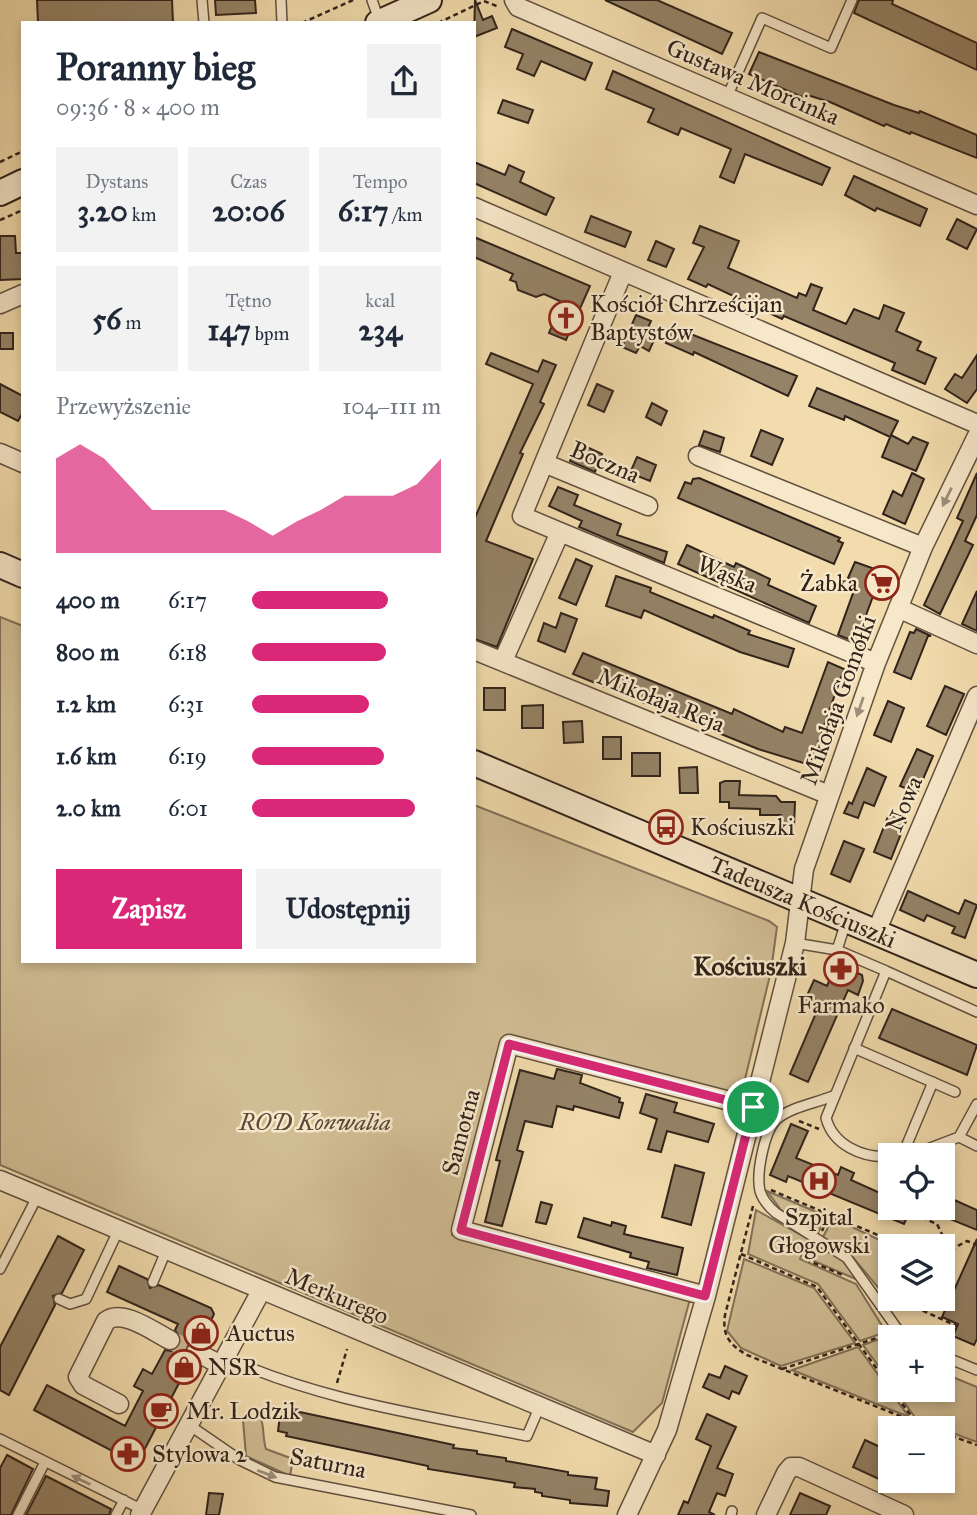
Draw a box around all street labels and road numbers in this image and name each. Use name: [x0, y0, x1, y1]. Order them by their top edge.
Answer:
street label: Gustawa Morcinka: [662, 32, 845, 132]
street label: Boczna: [566, 434, 645, 490]
street label: Wąska: [693, 549, 762, 600]
street label: Mikołaja Gomółki: [793, 611, 883, 789]
street label: Mikołaja Reja: [593, 661, 730, 739]
street label: Nowa: [879, 771, 929, 837]
street label: Tadeusza Kościuszki: [705, 849, 901, 955]
street label: Samotna: [435, 1085, 487, 1178]
street label: Merkurego: [281, 1261, 393, 1331]
street label: Saturna: [287, 1441, 370, 1485]

